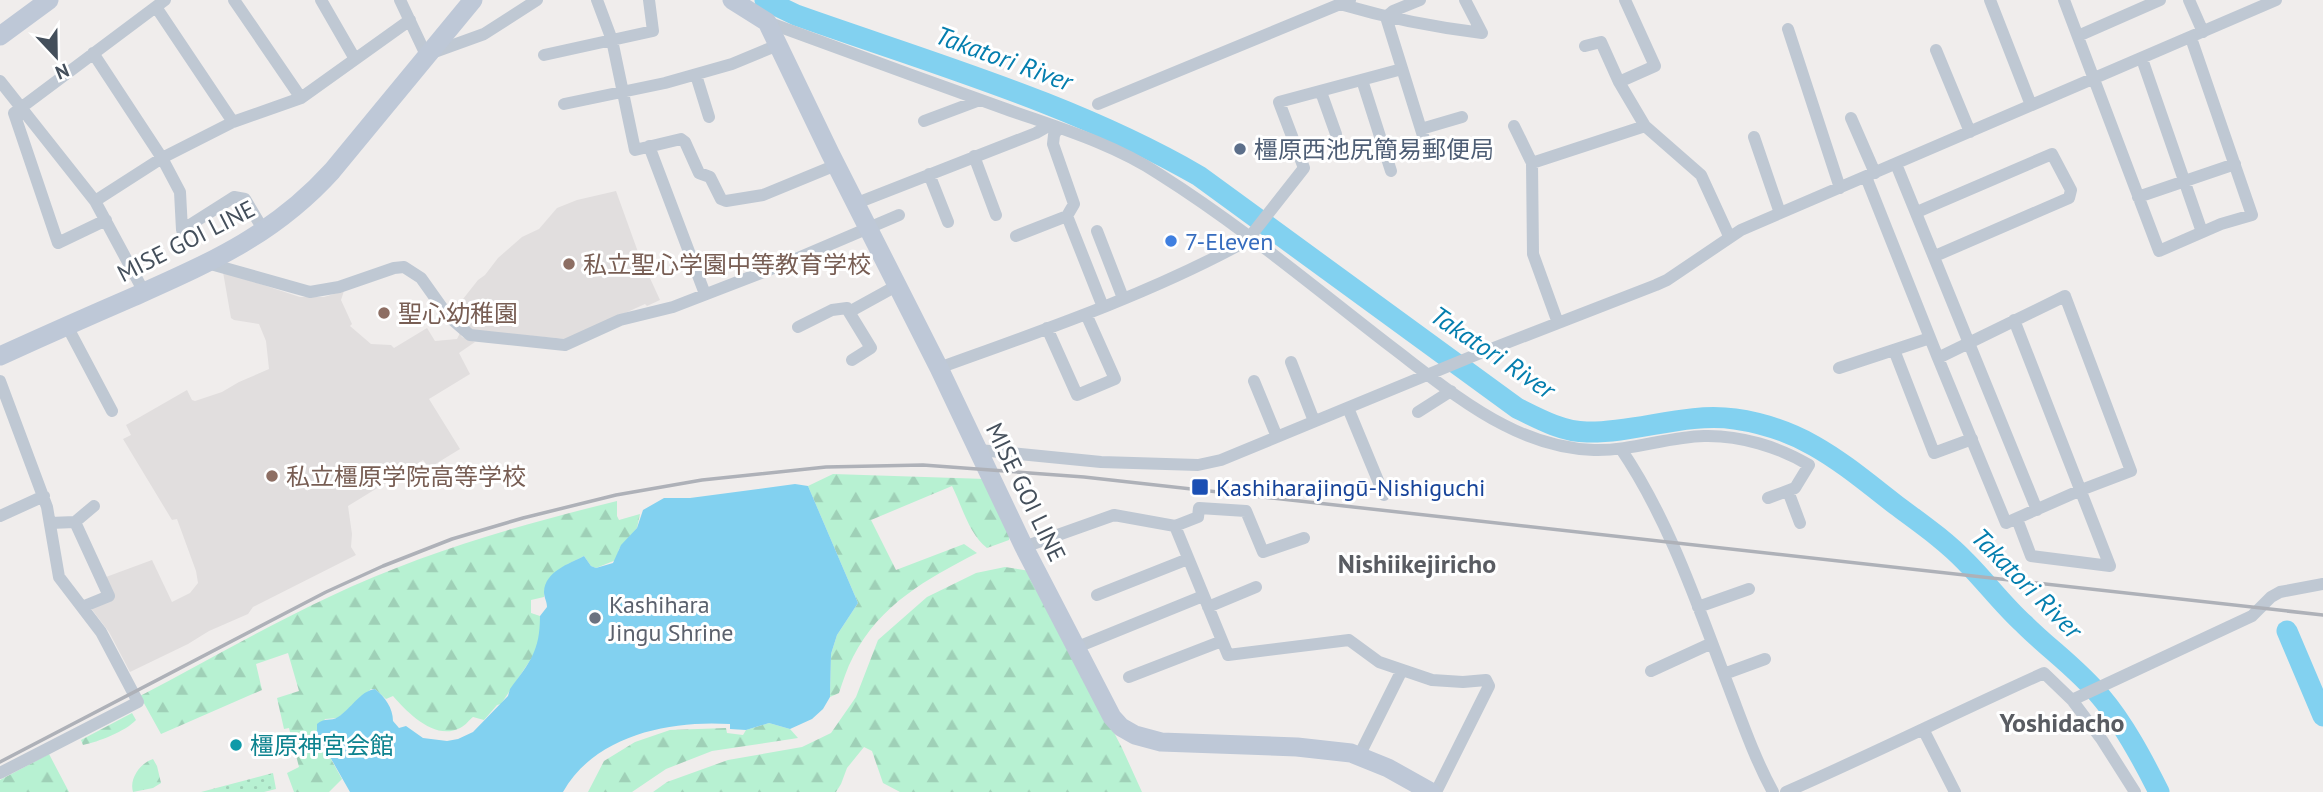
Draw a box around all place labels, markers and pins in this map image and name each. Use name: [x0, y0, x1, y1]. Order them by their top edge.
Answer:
place label: 橿原西池尻簡易郵便局: [1254, 134, 1494, 165]
marker: 橿原西池尻簡易郵便局: [1232, 141, 1248, 157]
place label: 7-Eleven: [1185, 226, 1273, 257]
marker: 7-Eleven: [1163, 233, 1179, 249]
place label: 私立聖心学園中等教育学校: [583, 249, 871, 280]
marker: 私立聖心学園中等教育学校: [561, 256, 577, 272]
place label: 聖心幼稚園: [398, 298, 518, 329]
marker: 聖心幼稚園: [376, 305, 392, 321]
place label: 私立橿原学院高等学校: [286, 461, 526, 492]
marker: 私立橿原学院高等学校: [264, 468, 280, 484]
place label: Kashiharajingū-Nishiguchi: [1216, 472, 1486, 503]
marker: Kashiharajingū-Nishiguchi: [1190, 477, 1210, 497]
place label: Kashihara Jingu Shrine: [608, 589, 734, 648]
marker: Kashihara Jingu Shrine: [587, 610, 603, 626]
place label: 橿原神宮会館: [250, 730, 394, 761]
marker: 橿原神宮会館: [228, 737, 244, 753]

